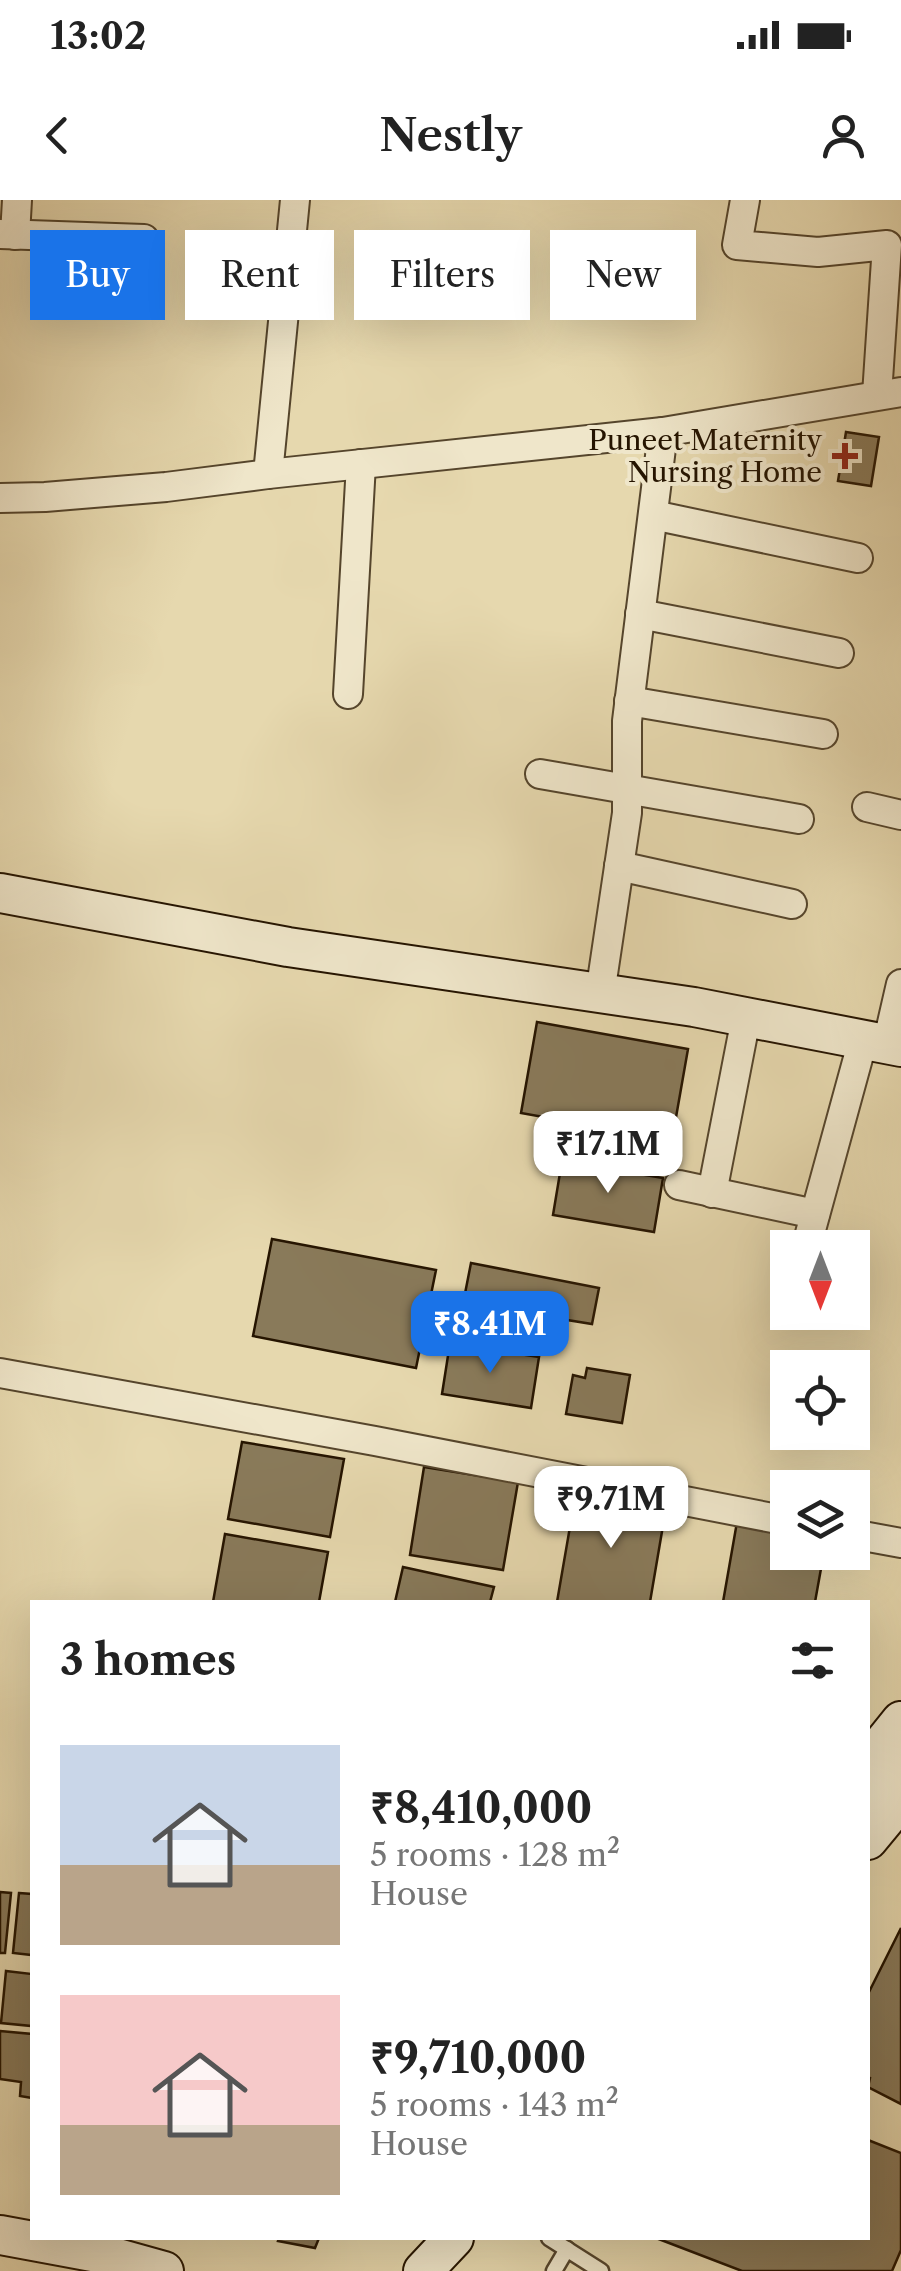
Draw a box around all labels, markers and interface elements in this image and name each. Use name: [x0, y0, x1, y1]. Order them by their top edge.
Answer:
text: 13:02: [50, 12, 147, 59]
text: Nestly: [379, 107, 522, 163]
icon: back: [30, 108, 85, 163]
icon: person: [816, 108, 871, 163]
chip: Buy: [30, 230, 165, 320]
chip: Rent: [185, 230, 334, 320]
chip: Filters: [354, 230, 530, 320]
chip: New: [550, 230, 696, 320]
place label: Puneet Maternity Nursing Home: [588, 423, 822, 489]
marker: Puneet Maternity Nursing Home: [832, 443, 858, 469]
pin: ₹17.1M: [527, 1111, 689, 1196]
text: ₹17.1M: [556, 1124, 660, 1163]
north arrow: [770, 1230, 870, 1330]
map controls: [770, 1230, 870, 1570]
pin: ₹8.41M: [409, 1291, 571, 1376]
text: ₹8.41M: [433, 1304, 547, 1343]
button: locate: [770, 1350, 870, 1450]
pin: ₹9.71M: [530, 1466, 692, 1551]
button: layers: [770, 1470, 870, 1570]
text: ₹9.71M: [556, 1479, 666, 1518]
icon: filters: [785, 1633, 840, 1688]
text: 3 homes: [60, 1634, 236, 1686]
text: ₹8,410,000: [370, 1782, 592, 1834]
icon: home: [140, 1785, 260, 1905]
text: 5 rooms · 128 m²: [370, 1835, 620, 1874]
text: House: [370, 1874, 468, 1913]
text: ₹9,710,000: [370, 2032, 586, 2084]
icon: home: [140, 2035, 260, 2155]
text: 5 rooms · 143 m²: [370, 2085, 619, 2124]
text: House: [370, 2124, 468, 2163]

